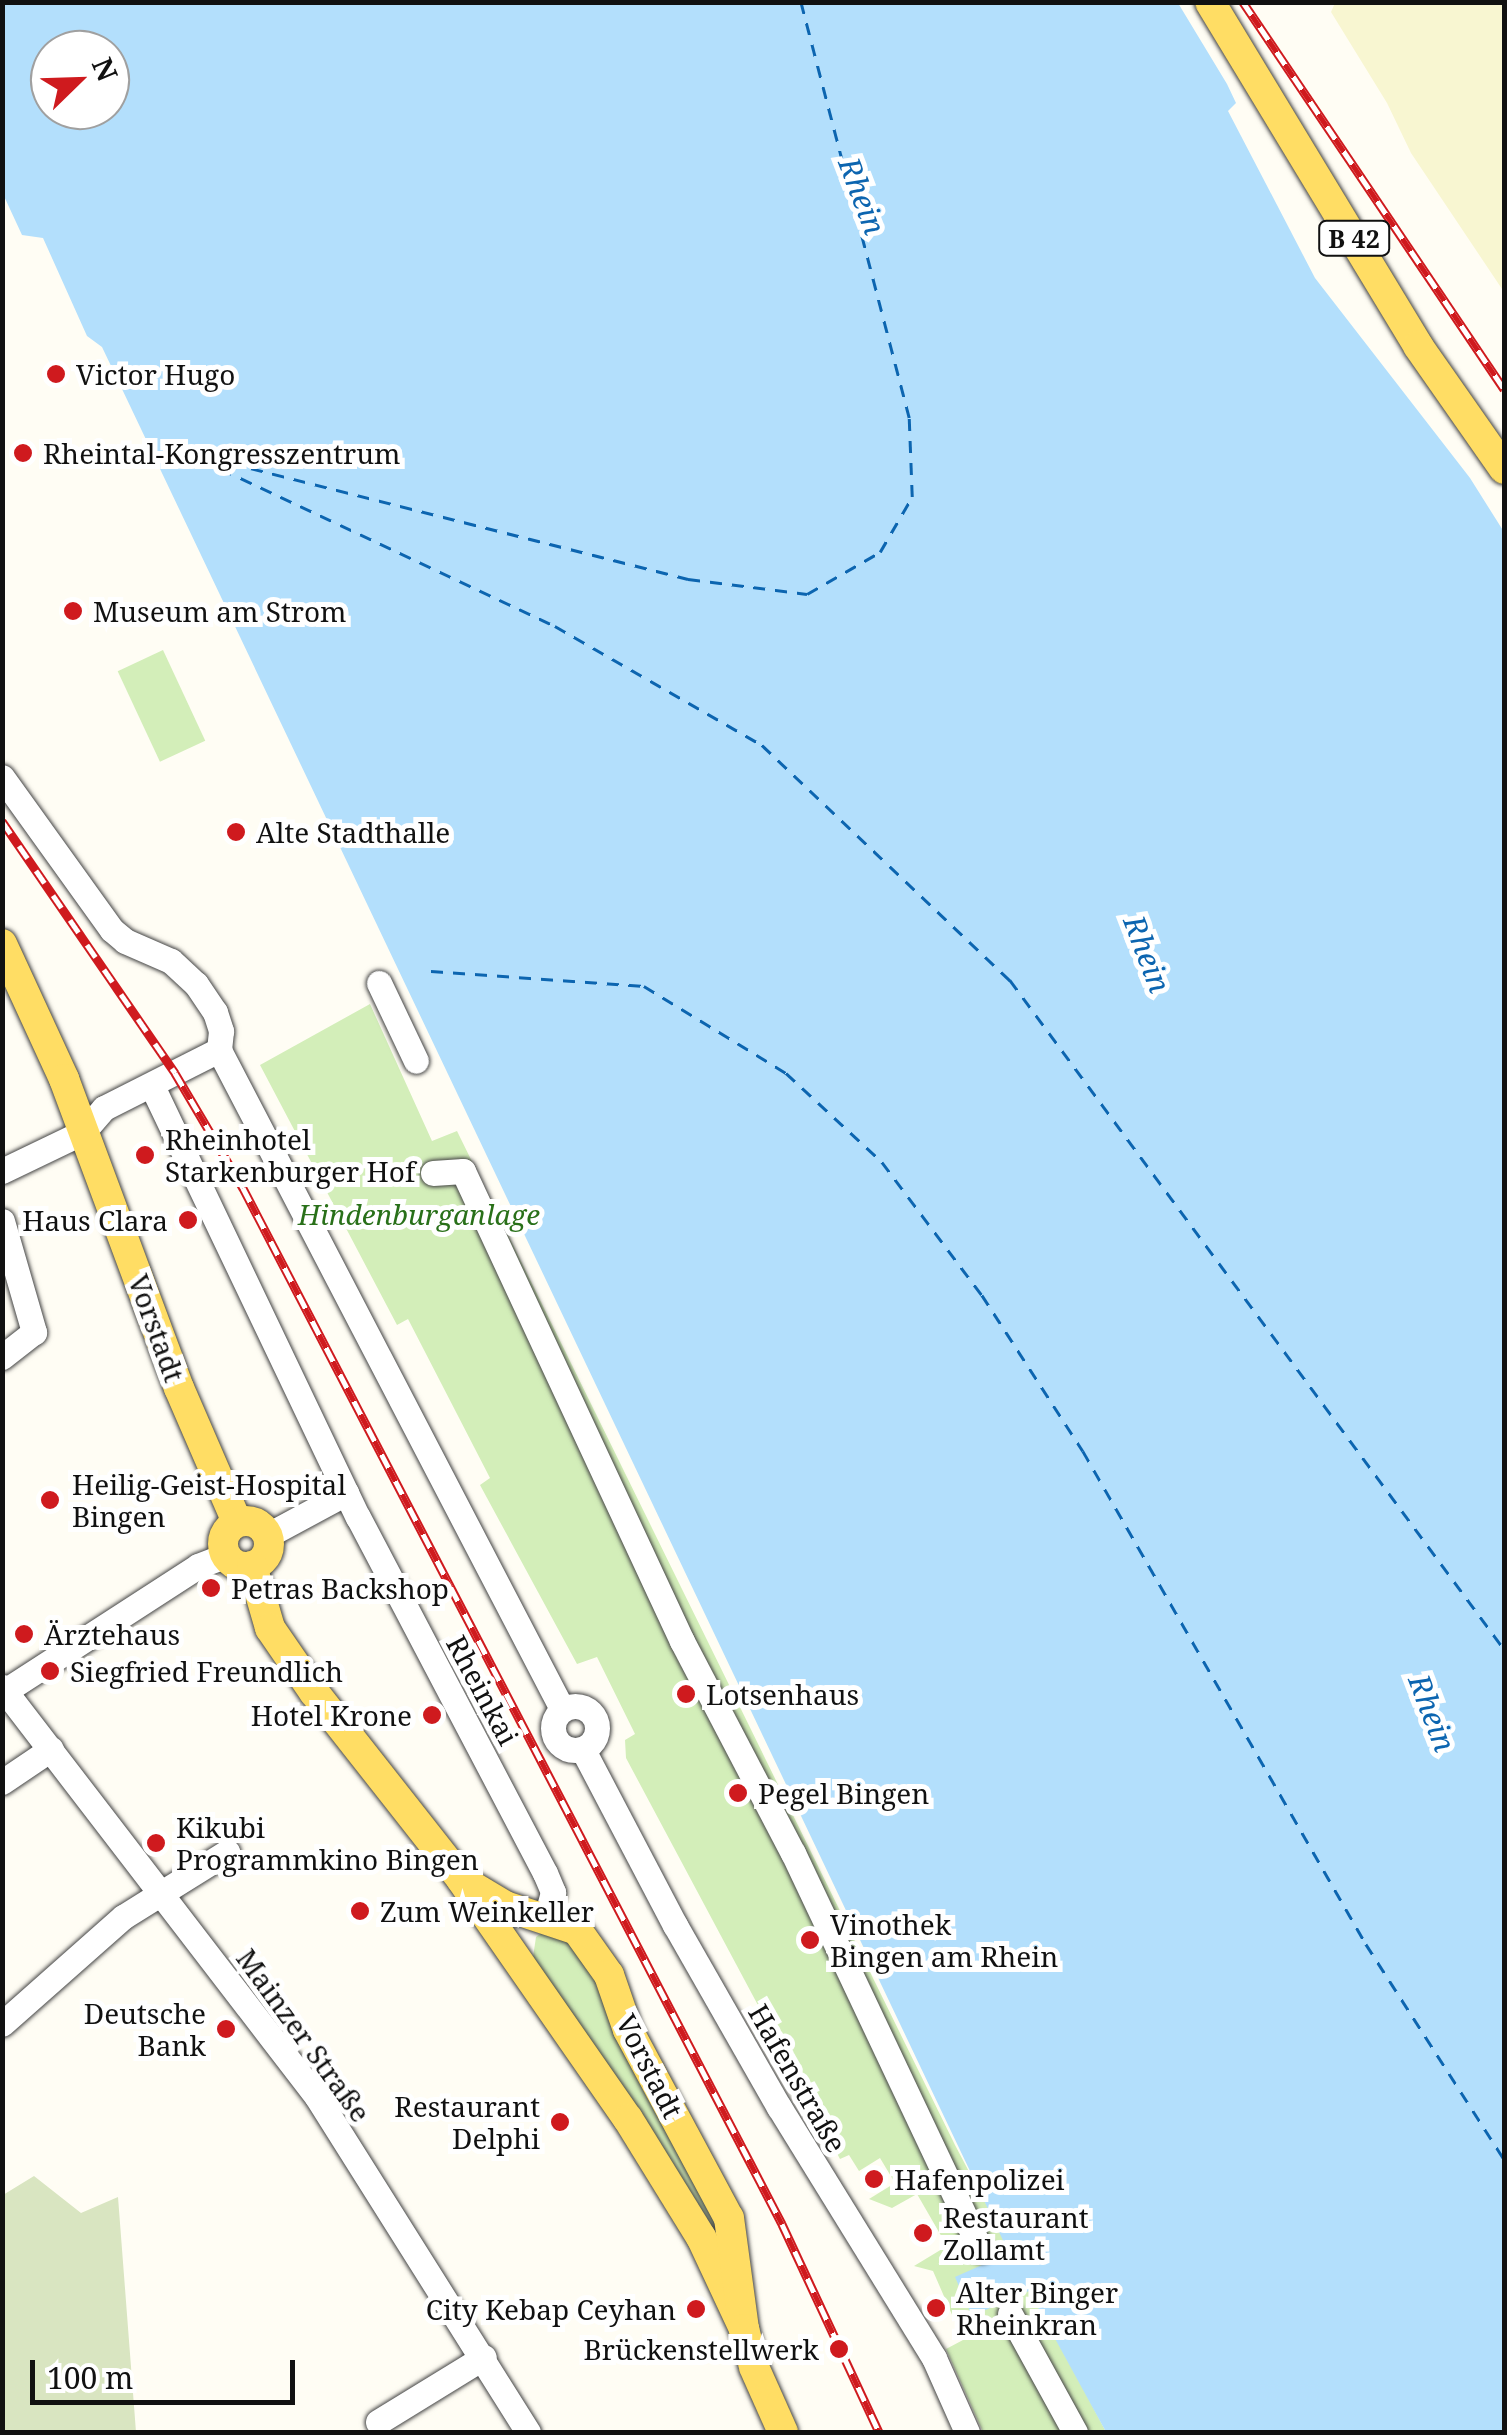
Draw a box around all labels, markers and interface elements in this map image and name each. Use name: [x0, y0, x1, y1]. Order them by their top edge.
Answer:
north arrow: [30, 30, 130, 130]
text: N: [84, 51, 128, 87]
water label: Rhein: [831, 152, 893, 240]
road number: B 42: [1316, 218, 1392, 258]
place label: Victor Hugo: [76, 357, 235, 391]
marker: Victor Hugo: [45, 363, 67, 385]
place label: Rheintal-Kongresszentrum: [43, 436, 401, 470]
marker: Rheintal-Kongresszentrum: [12, 442, 34, 464]
place label: Museum am Strom: [93, 594, 347, 628]
marker: Museum am Strom: [62, 600, 84, 622]
place label: Alte Stadthalle: [256, 815, 450, 849]
marker: Alte Stadthalle: [225, 821, 247, 843]
water label: Rhein: [1116, 910, 1178, 998]
place label: Rheinhotel Starkenburger Hof: [165, 1122, 415, 1188]
marker: Rheinhotel Starkenburger Hof: [134, 1144, 156, 1166]
park label: Hindenburganlage: [298, 1197, 540, 1231]
place label: Haus Clara: [22, 1203, 168, 1237]
marker: Haus Clara: [177, 1209, 199, 1231]
street label: Vorstadt: [122, 1270, 192, 1386]
place label: Heilig-Geist-Hospital Bingen: [72, 1467, 346, 1533]
marker: Heilig-Geist-Hospital Bingen: [37, 1487, 63, 1513]
place label: Petras Backshop: [231, 1571, 449, 1605]
marker: Petras Backshop: [200, 1577, 222, 1599]
place label: Ärztehaus: [44, 1617, 180, 1651]
marker: Ärztehaus: [13, 1623, 35, 1645]
street label: Rheinkai: [440, 1629, 526, 1751]
place label: Siegfried Freundlich: [70, 1654, 343, 1688]
marker: Siegfried Freundlich: [39, 1660, 61, 1682]
water label: Rhein: [1401, 1669, 1463, 1757]
place label: Lotsenhaus: [706, 1677, 859, 1711]
marker: Lotsenhaus: [675, 1683, 697, 1705]
place label: Hotel Krone: [251, 1698, 412, 1732]
marker: Hotel Krone: [421, 1704, 443, 1726]
place label: Pegel Bingen: [758, 1776, 929, 1810]
marker: Pegel Bingen: [727, 1782, 749, 1804]
place label: Kikubi Programmkino Bingen: [176, 1810, 479, 1876]
marker: Kikubi Programmkino Bingen: [145, 1832, 167, 1854]
place label: Zum Weinkeller: [380, 1894, 594, 1928]
marker: Zum Weinkeller: [349, 1900, 371, 1922]
place label: Vinothek Bingen am Rhein: [830, 1907, 1058, 1973]
marker: Vinothek Bingen am Rhein: [799, 1929, 821, 1951]
street label: Mainzer Straße: [230, 1942, 378, 2128]
place label: Deutsche Bank: [84, 1996, 206, 2062]
street label: Hafenstraße: [742, 1998, 854, 2158]
street label: Vorstadt: [610, 2009, 690, 2123]
marker: Deutsche Bank: [215, 2018, 237, 2040]
place label: Restaurant Delphi: [394, 2089, 540, 2155]
marker: Restaurant Delphi: [549, 2111, 571, 2133]
place label: Hafenpolizei: [894, 2162, 1065, 2196]
marker: Hafenpolizei: [863, 2168, 885, 2190]
place label: Restaurant Zollamt: [943, 2200, 1089, 2266]
marker: Restaurant Zollamt: [912, 2222, 934, 2244]
place label: Alter Binger Rheinkran: [956, 2275, 1118, 2341]
place label: City Kebap Ceyhan: [426, 2292, 676, 2326]
marker: Alter Binger Rheinkran: [925, 2297, 947, 2319]
marker: City Kebap Ceyhan: [685, 2298, 707, 2320]
place label: Brückenstellwerk: [584, 2332, 819, 2366]
marker: Brückenstellwerk: [828, 2338, 850, 2360]
scale bar: [35, 2340, 300, 2402]
text: 100 m: [47, 2357, 133, 2398]

